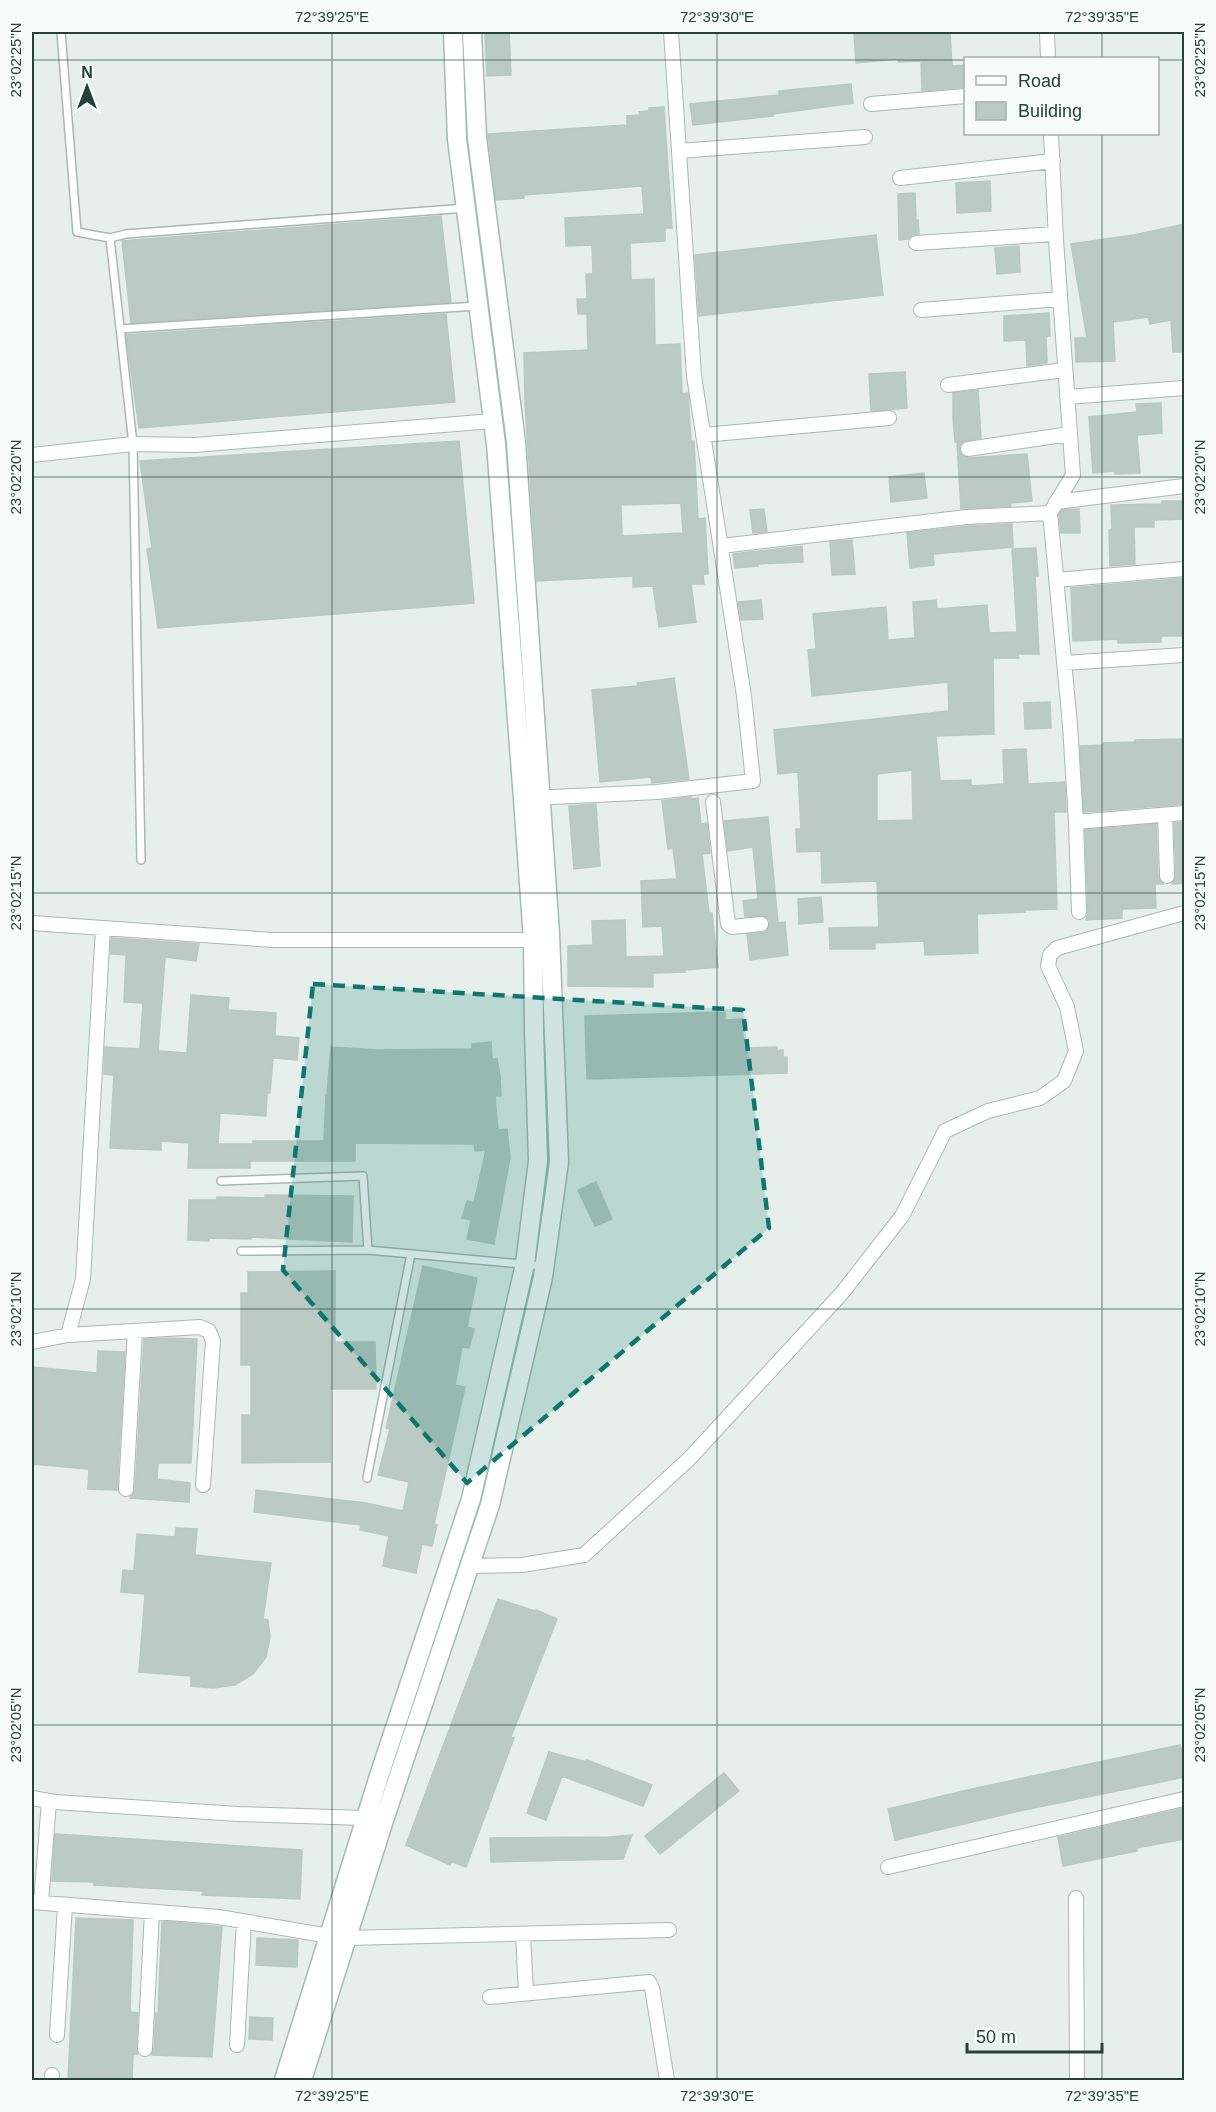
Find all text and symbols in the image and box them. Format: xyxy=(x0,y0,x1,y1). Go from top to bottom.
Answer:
text: 72°39'25"E xyxy=(295,8,369,25)
text: 72°39'30"E xyxy=(680,8,754,25)
text: 72°39'35"E xyxy=(1065,8,1139,25)
text: 23°02'25"N xyxy=(7,22,24,98)
text: 23°02'25"N xyxy=(1191,22,1208,98)
north arrow xyxy=(57,57,117,117)
legend xyxy=(964,57,1159,135)
text: N xyxy=(81,64,93,81)
text: Road xyxy=(1018,71,1061,91)
text: Building xyxy=(1018,101,1082,121)
text: 23°02'20"N xyxy=(7,439,24,515)
text: 23°02'20"N xyxy=(1191,439,1208,515)
text: 23°02'15"N xyxy=(7,855,24,931)
text: 23°02'15"N xyxy=(1191,855,1208,931)
text: 23°02'10"N xyxy=(7,1271,24,1347)
text: 23°02'10"N xyxy=(1191,1271,1208,1347)
text: 23°02'05"N xyxy=(7,1687,24,1763)
text: 23°02'05"N xyxy=(1191,1687,1208,1763)
scale bar xyxy=(967,2016,1102,2054)
text: 50 m xyxy=(976,2027,1016,2047)
text: 72°39'25"E xyxy=(295,2087,369,2104)
text: 72°39'30"E xyxy=(680,2087,754,2104)
text: 72°39'35"E xyxy=(1065,2087,1139,2104)

